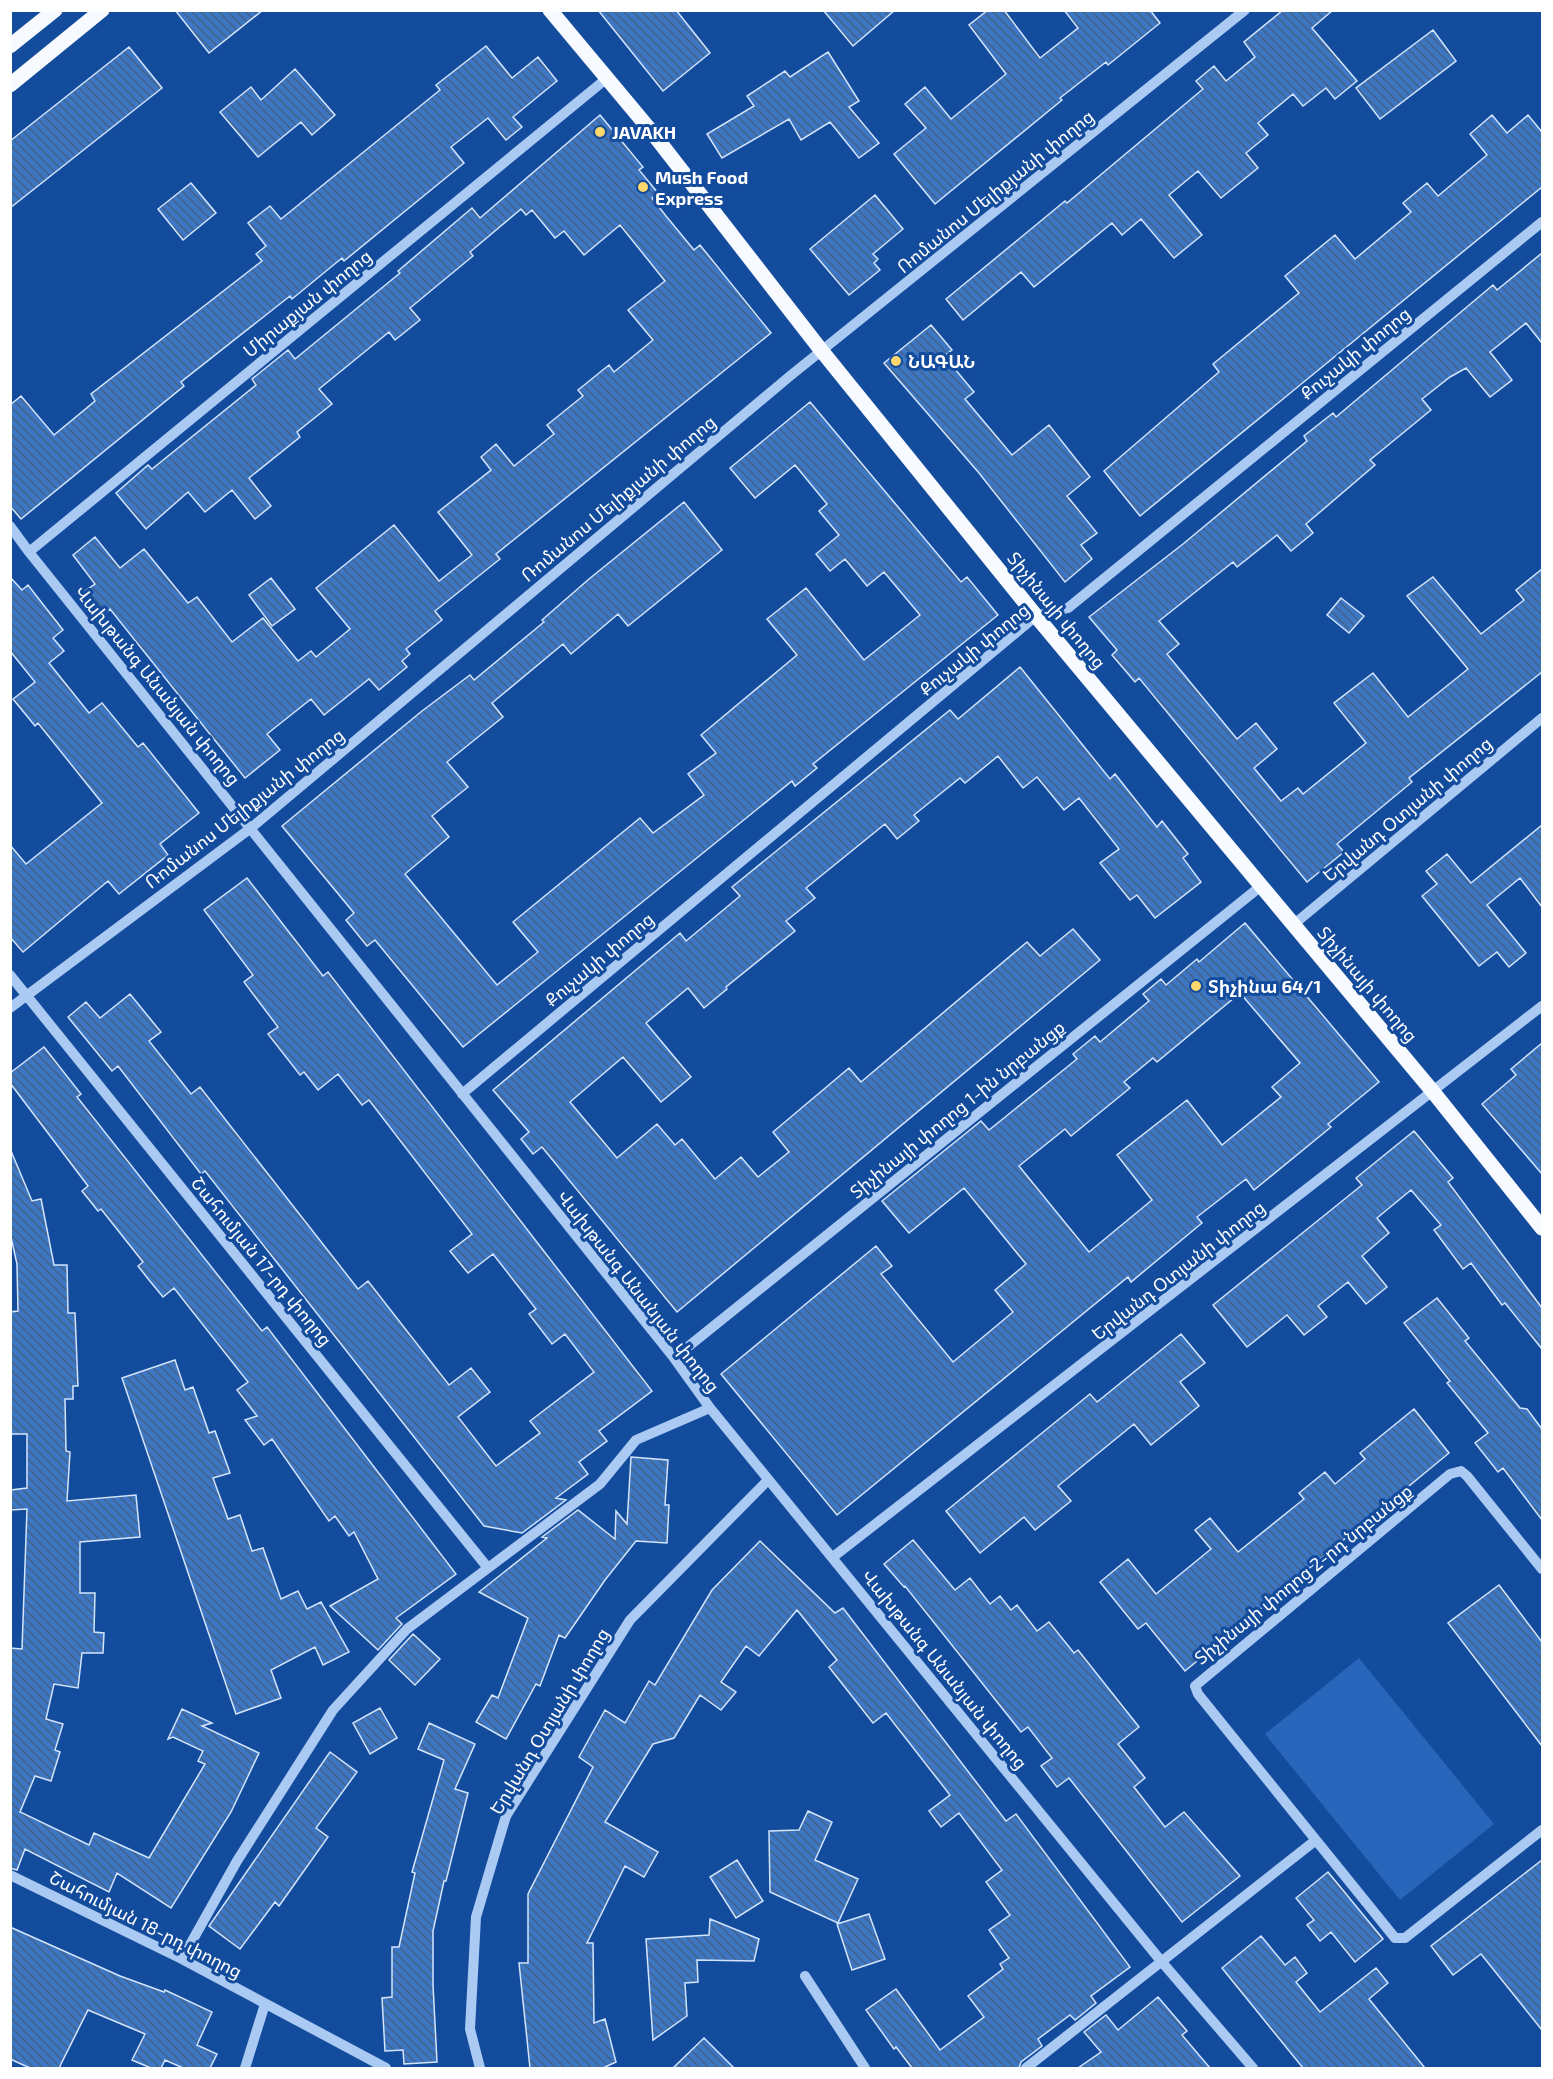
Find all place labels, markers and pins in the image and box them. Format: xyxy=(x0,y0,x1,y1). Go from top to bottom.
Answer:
place label: JAVAKH xyxy=(612,121,676,143)
marker: JAVAKH xyxy=(593,125,607,139)
place label: Mush Food Express xyxy=(655,166,748,209)
marker: Mush Food Express xyxy=(636,180,650,194)
place label: ՆԱԳԱՆ xyxy=(908,350,975,372)
marker: ՆԱԳԱՆ xyxy=(889,354,903,368)
place label: Տիչինա 64/1 xyxy=(1208,975,1321,997)
marker: Տիչինա 64/1 xyxy=(1189,979,1203,993)

